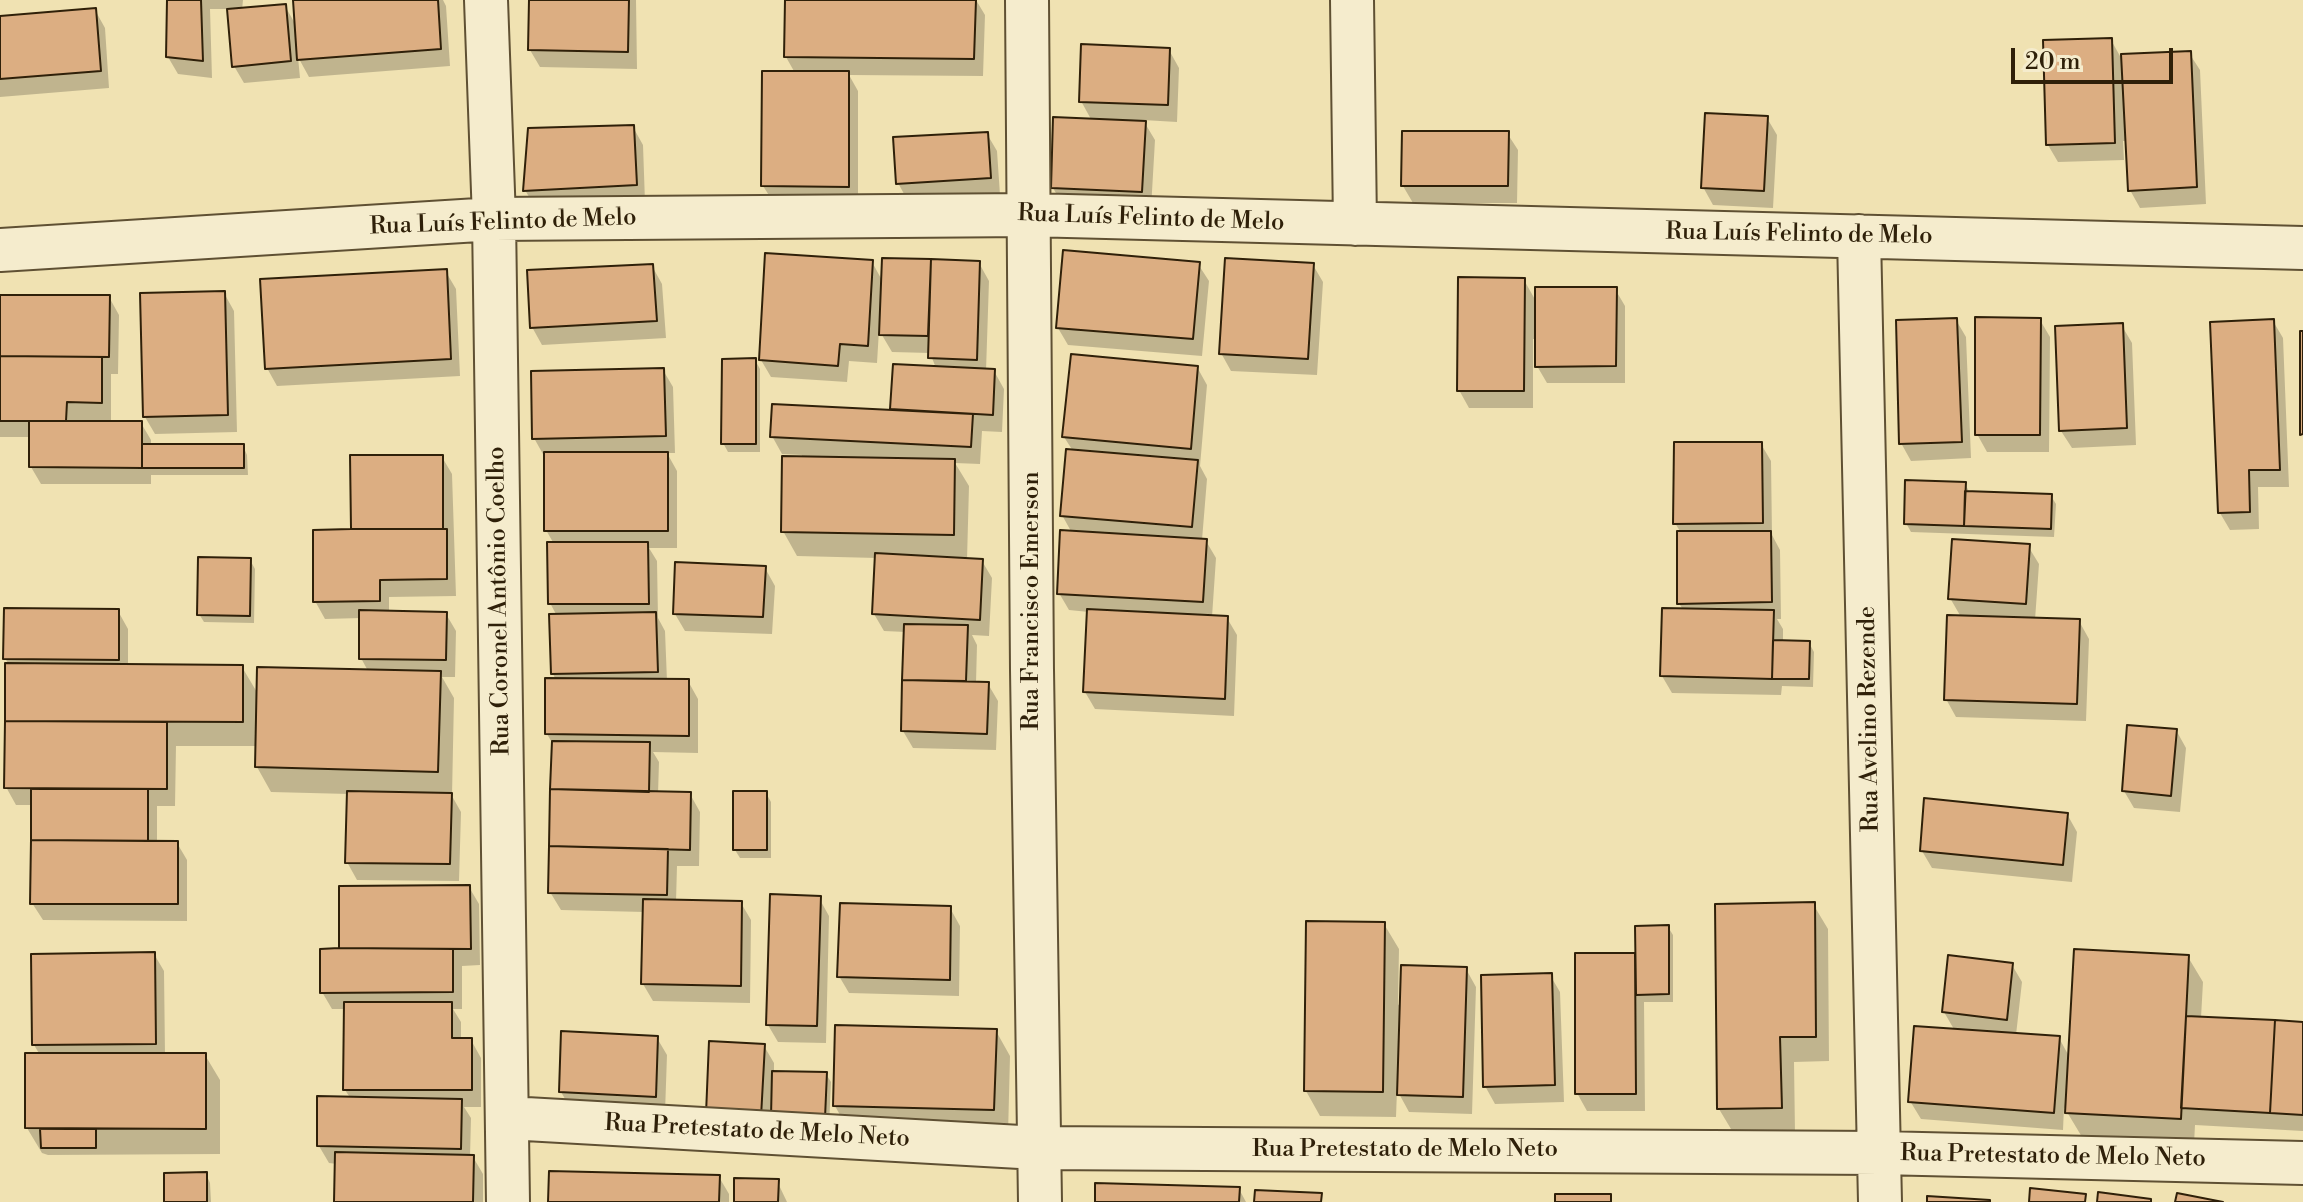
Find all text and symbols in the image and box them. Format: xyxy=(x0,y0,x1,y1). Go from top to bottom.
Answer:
scale bar xyxy=(2015,32,2177,82)
text: 20 m xyxy=(2025,47,2081,77)
street label: Rua Luís Felinto de Melo xyxy=(1017,200,1285,238)
street label: Rua Luís Felinto de Melo xyxy=(369,204,637,242)
street label: Rua Luís Felinto de Melo xyxy=(1665,218,1933,252)
street label: Rua Coronel Antônio Coelho xyxy=(483,446,517,756)
street label: Rua Francisco Emerson xyxy=(1018,471,1046,731)
street label: Rua Avelino Rezende xyxy=(1854,606,1886,832)
street label: Rua Pretestato de Melo Neto xyxy=(604,1110,910,1154)
street label: Rua Pretestato de Melo Neto xyxy=(1252,1136,1558,1164)
street label: Rua Pretestato de Melo Neto xyxy=(1900,1140,2206,1174)

